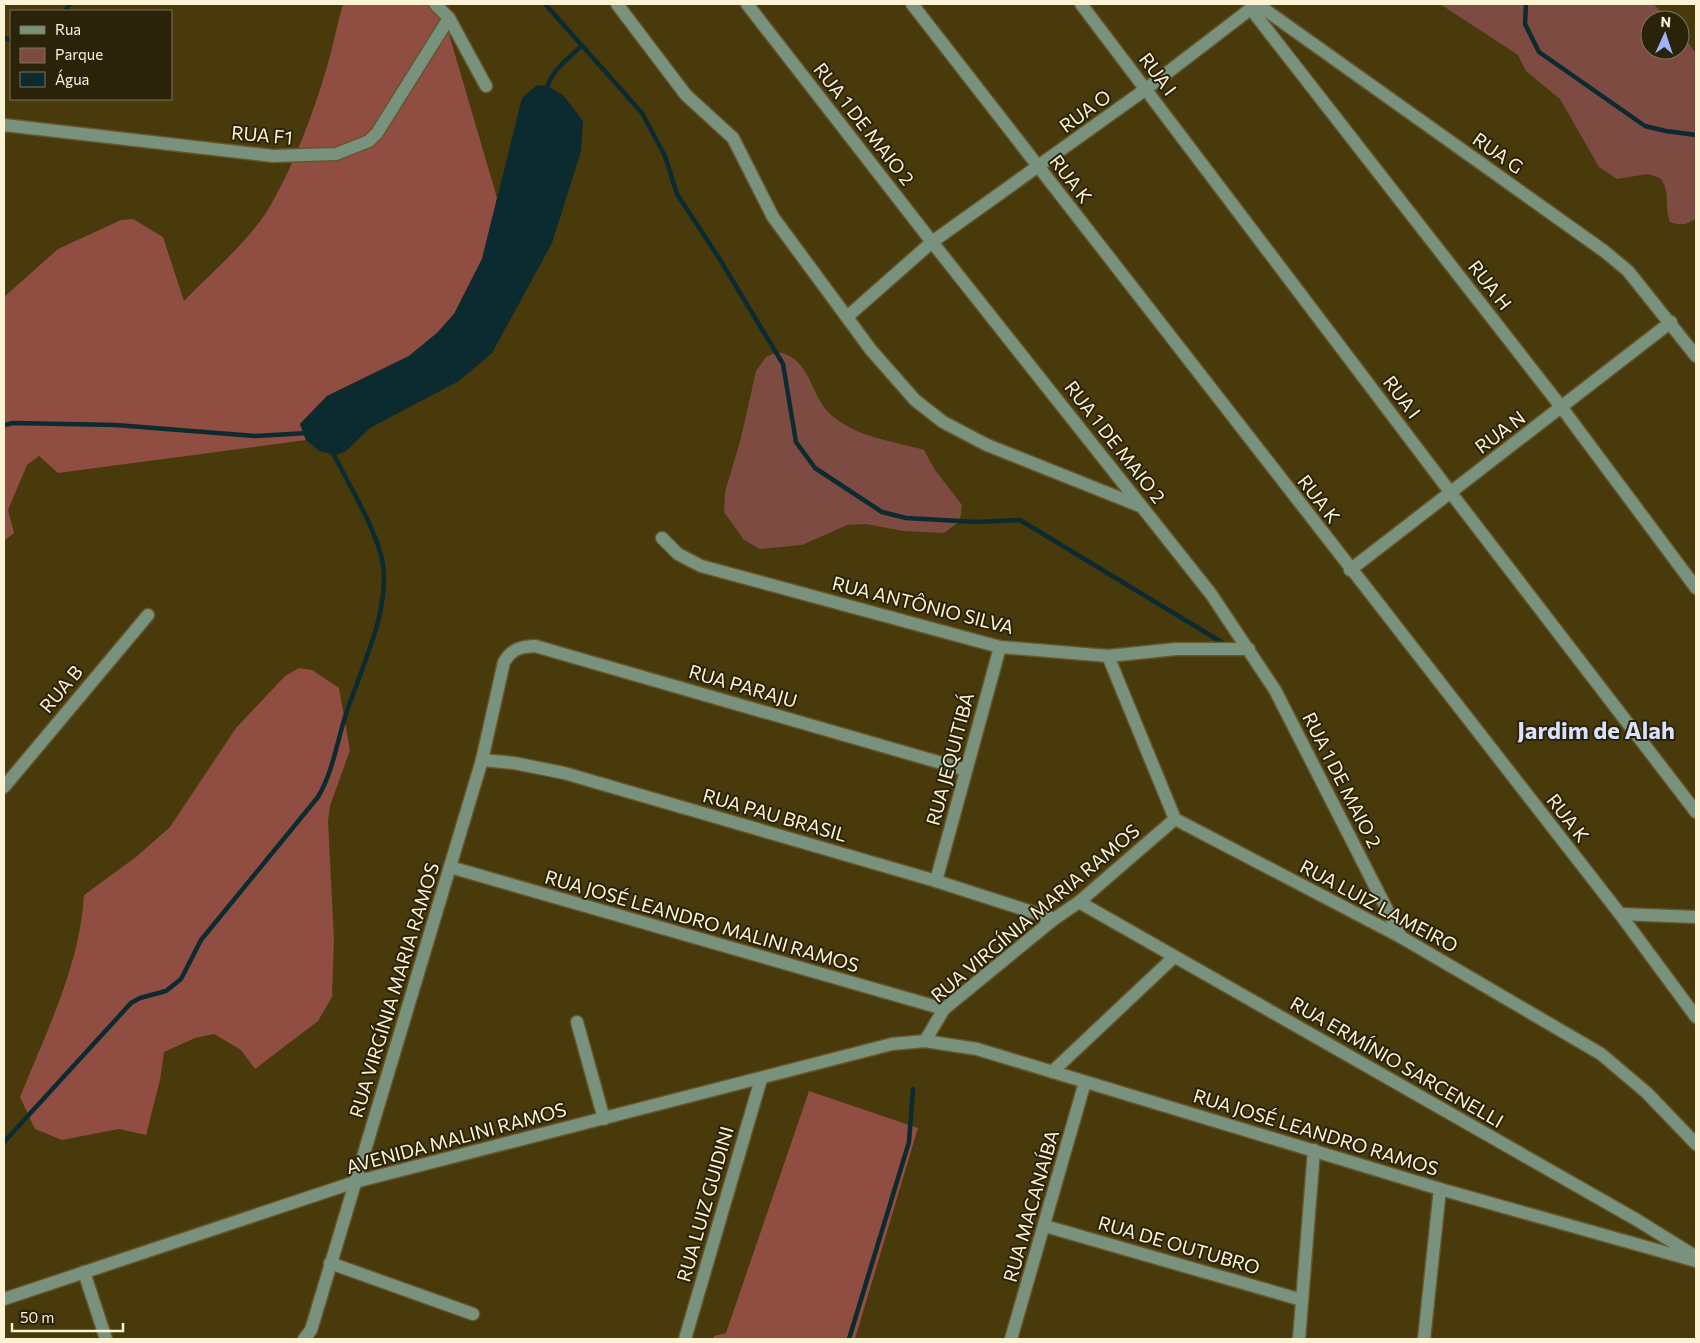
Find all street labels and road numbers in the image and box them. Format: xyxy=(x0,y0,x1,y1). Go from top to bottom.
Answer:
street label: RUA I xyxy=(1135,48,1182,100)
street label: RUA 1 DE MAIO 2 xyxy=(809,58,919,190)
street label: RUA O xyxy=(1055,84,1115,137)
street label: RUA F1 xyxy=(230,120,294,149)
street label: RUA G xyxy=(1469,127,1528,178)
street label: RUA K xyxy=(1045,150,1098,208)
street label: RUA H xyxy=(1464,255,1517,314)
street label: RUA I xyxy=(1379,371,1426,423)
street label: RUA 1 DE MAIO 2 xyxy=(1060,376,1170,508)
street label: RUA N xyxy=(1470,405,1529,458)
street label: RUA K xyxy=(1293,470,1346,528)
street label: RUA ANTÔNIO SILVA xyxy=(830,570,1017,638)
street label: RUA PARAJU xyxy=(686,659,800,712)
street label: RUA B xyxy=(34,660,87,717)
street label: RUA JEQUITIBÁ xyxy=(921,690,978,828)
street label: RUA 1 DE MAIO 2 xyxy=(1298,708,1387,852)
street label: RUA PAU BRASIL xyxy=(700,783,850,846)
street label: RUA K xyxy=(1542,789,1595,847)
street label: RUA VIRGÍNIA MARIA RAMOS xyxy=(926,819,1144,1007)
street label: RUA LUIZ LAMEIRO xyxy=(1296,854,1462,957)
street label: RUA VIRGÍNIA MARIA RAMOS xyxy=(344,860,443,1120)
street label: RUA JOSÉ LEANDRO MALINI RAMOS xyxy=(542,865,862,976)
street label: RUA ERMÍNIO SARCENELLI xyxy=(1287,991,1508,1132)
street label: RUA JOSÉ LEANDRO RAMOS xyxy=(1191,1083,1441,1180)
street label: AVENIDA MALINI RAMOS xyxy=(343,1097,568,1178)
street label: RUA LUIZ GUIDINI xyxy=(671,1123,738,1284)
street label: RUA MACANAÍBA xyxy=(998,1127,1063,1285)
street label: RUA DE OUTUBRO xyxy=(1096,1210,1263,1279)

